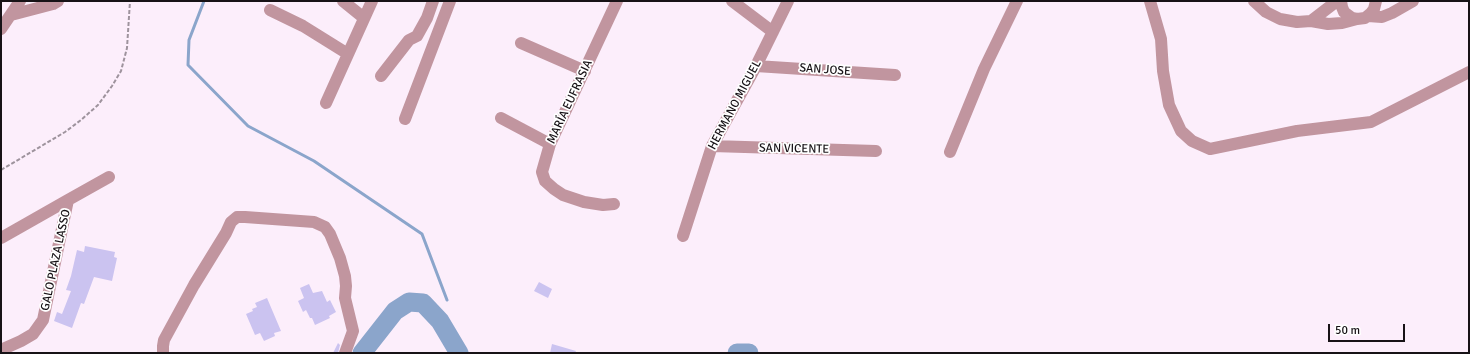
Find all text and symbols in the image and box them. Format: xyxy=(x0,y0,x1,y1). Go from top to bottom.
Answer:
street label: MARÍA EUFRASIA xyxy=(544,58,596,146)
street label: HERMANO MIGUEL xyxy=(705,58,765,152)
street label: SAN JOSE xyxy=(799,61,851,79)
street label: SAN VICENTE xyxy=(759,141,829,157)
street label: GALO PLAZA LASSO xyxy=(38,208,74,312)
scale bar xyxy=(1330,316,1407,342)
text: 50 m xyxy=(1335,323,1360,338)

